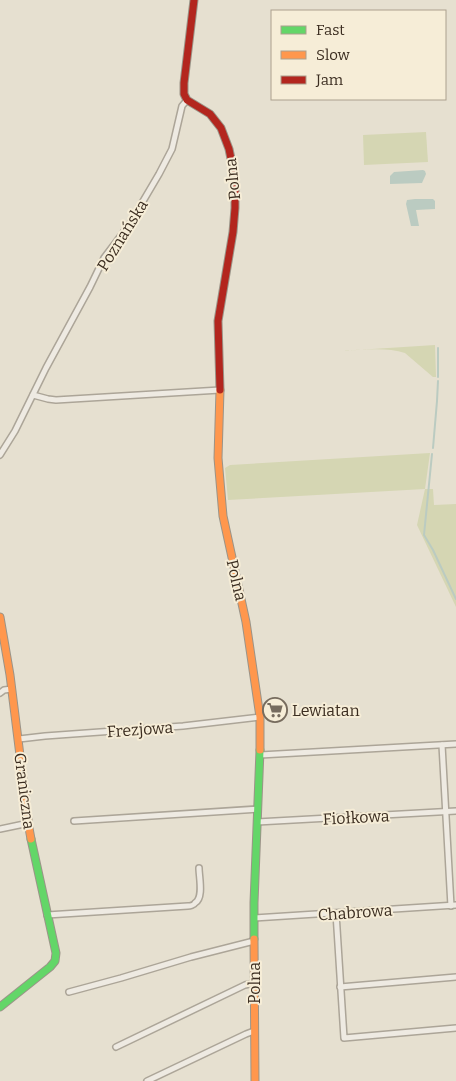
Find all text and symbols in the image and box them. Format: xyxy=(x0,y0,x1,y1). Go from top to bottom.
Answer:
legend xyxy=(271,10,446,100)
text: Fast xyxy=(316,21,345,39)
text: Slow xyxy=(316,46,351,64)
text: Jam xyxy=(315,71,344,89)
street label: Polna xyxy=(221,157,244,201)
street label: Poznańska xyxy=(93,196,152,274)
street label: Polna xyxy=(223,558,251,603)
supermarket icon: Lewiatan xyxy=(262,697,288,723)
place label: Lewiatan xyxy=(292,701,360,720)
street label: Frezjowa xyxy=(106,718,174,741)
street label: Graniczna xyxy=(10,752,39,831)
street label: Fiołkowa xyxy=(322,806,390,829)
street label: Chabrowa xyxy=(317,900,393,925)
street label: Polna xyxy=(245,962,264,1004)

